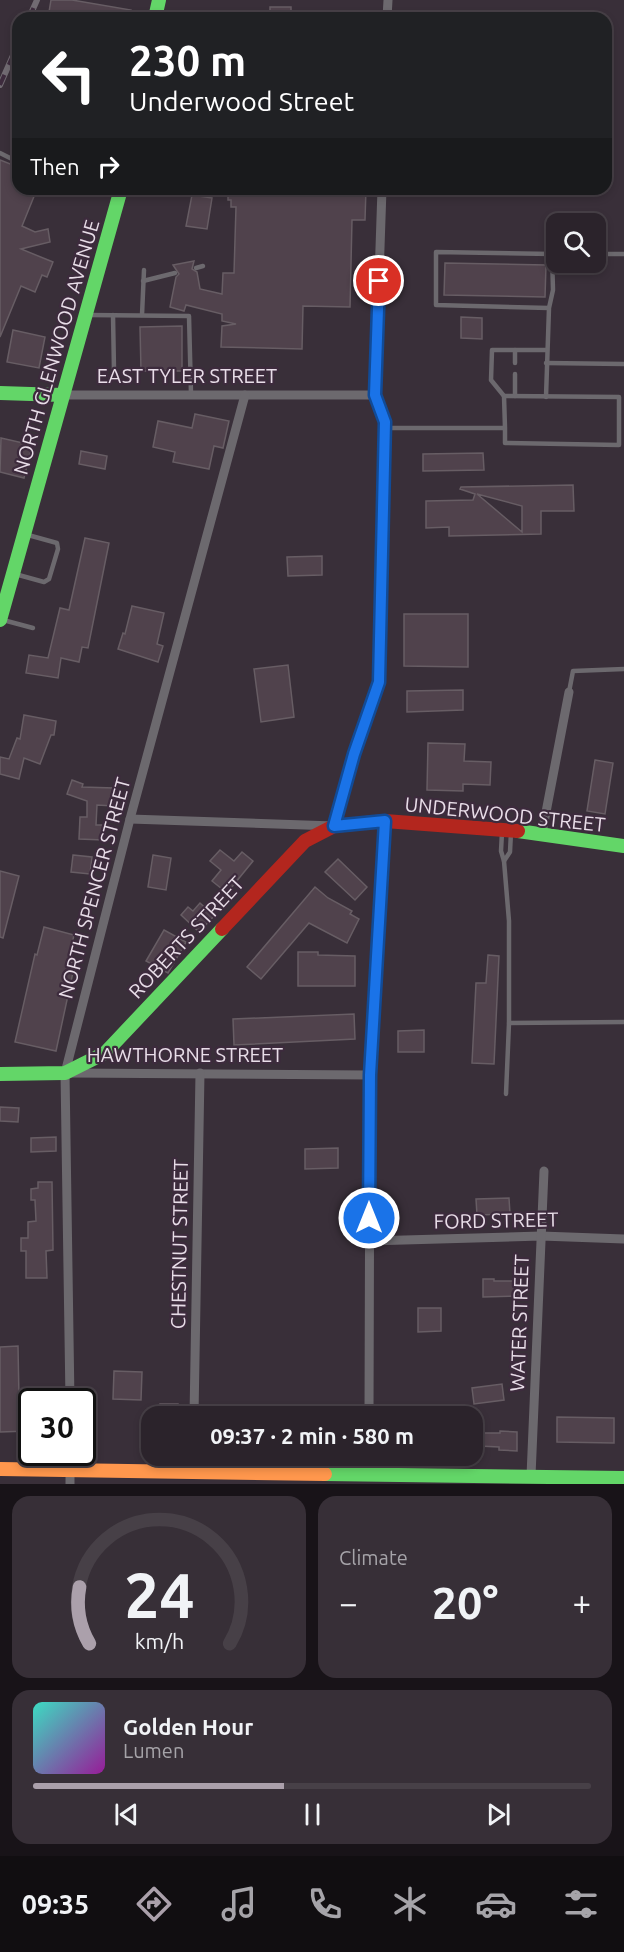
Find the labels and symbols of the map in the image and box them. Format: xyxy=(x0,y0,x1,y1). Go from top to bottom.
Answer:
street label: NORTH GLENWOOD AVENUE xyxy=(9,217,103,477)
pin xyxy=(353,255,404,306)
street label: EAST TYLER STREET xyxy=(97,364,277,387)
street label: NORTH SPENCER STREET xyxy=(53,775,135,1001)
street label: UNDERWOOD STREET xyxy=(404,792,606,836)
street label: ROBERTS STREET xyxy=(124,871,248,1003)
street label: HAWTHORNE STREET xyxy=(87,1043,283,1066)
street label: CHESTNUT STREET xyxy=(166,1159,192,1329)
position arrow xyxy=(337,1186,401,1250)
street label: FORD STREET xyxy=(433,1207,559,1233)
street label: WATER STREET xyxy=(505,1254,533,1392)
speed limit sign: 30 xyxy=(18,1388,96,1466)

